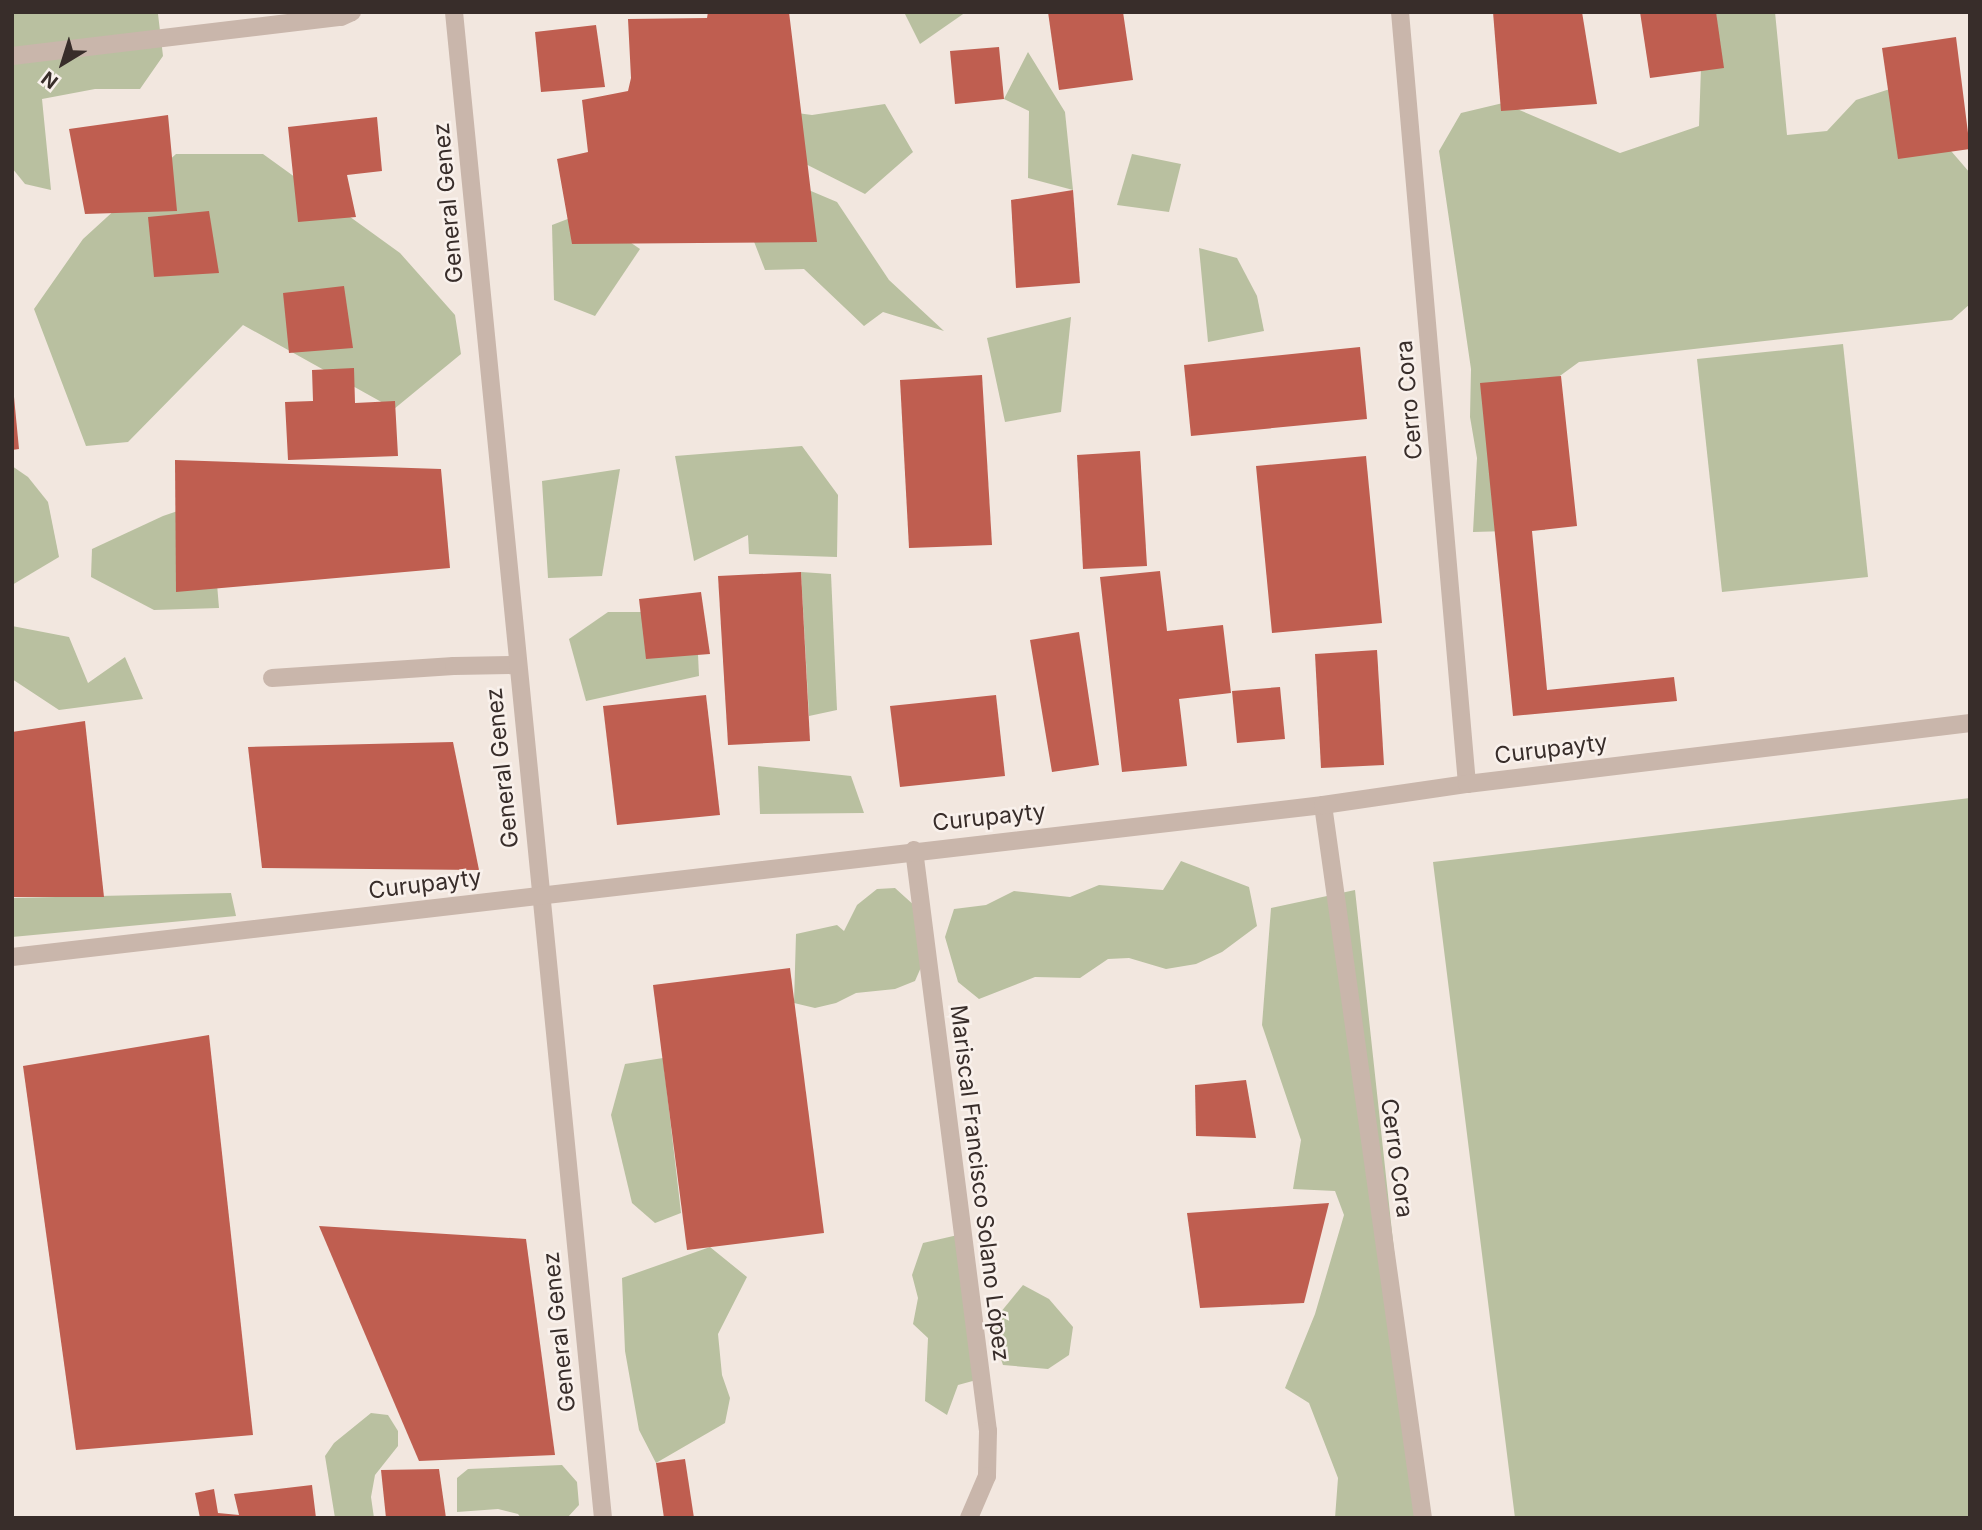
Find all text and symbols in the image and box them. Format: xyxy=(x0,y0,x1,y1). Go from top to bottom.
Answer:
north arrow xyxy=(28,28,98,98)
text: N xyxy=(37,66,63,93)
street label: General Genez xyxy=(427,122,469,284)
street label: Cerro Cora xyxy=(1390,339,1428,461)
street label: General Genez xyxy=(480,686,524,850)
street label: Curupayty xyxy=(1493,728,1609,770)
street label: Curupayty xyxy=(931,797,1047,837)
street label: Curupayty xyxy=(367,863,483,905)
street label: Mariscal Francisco Solano López xyxy=(944,1003,1016,1363)
street label: Cerro Cora xyxy=(1375,1097,1419,1219)
street label: General Genez xyxy=(537,1250,581,1414)

